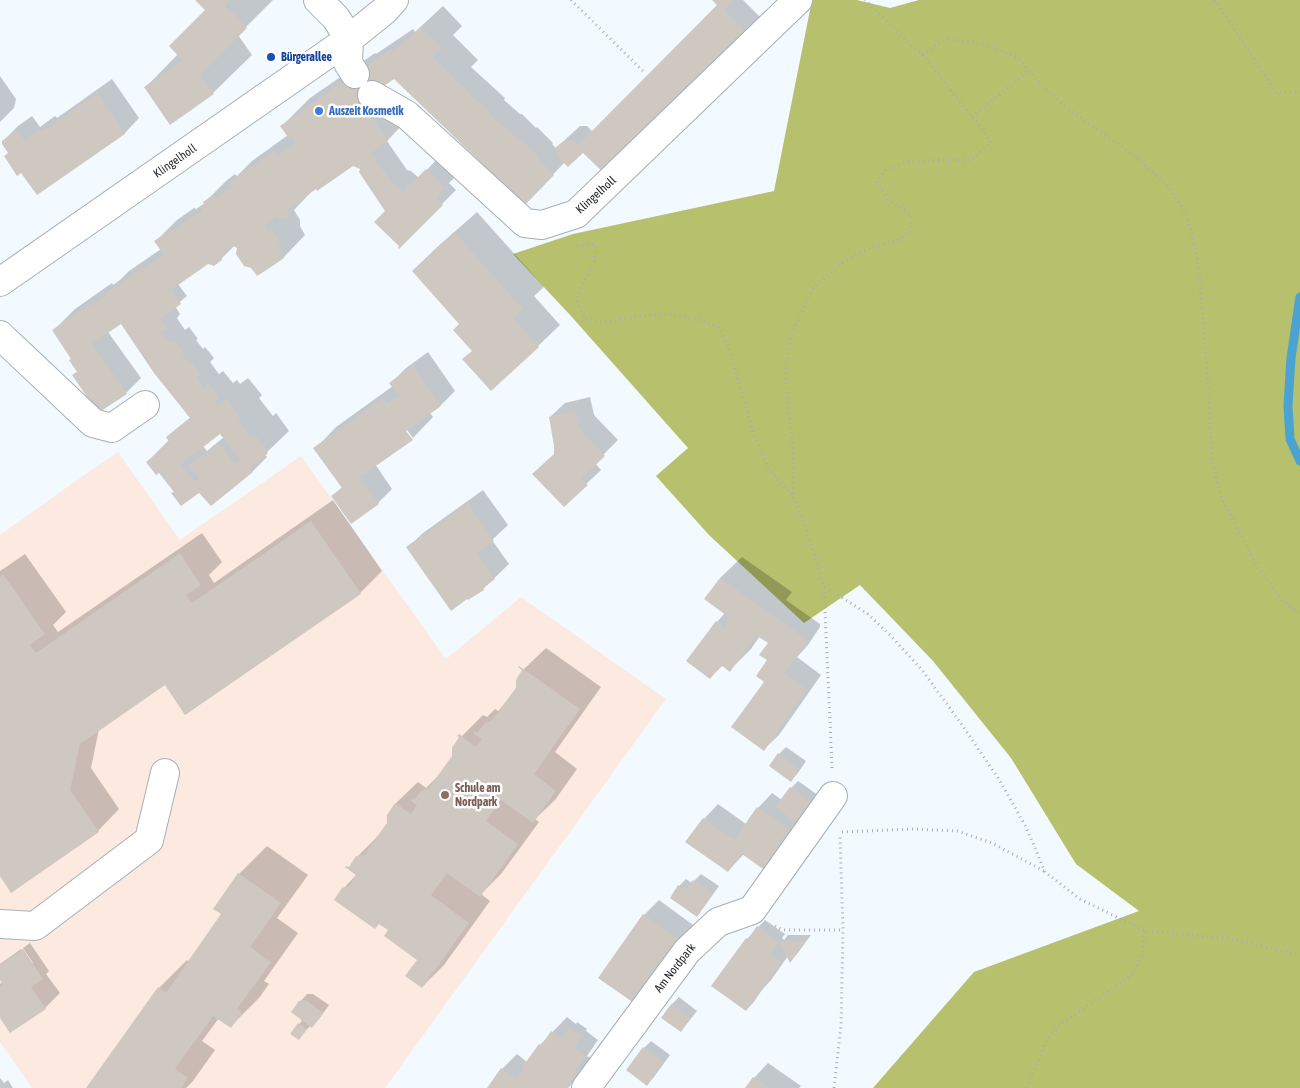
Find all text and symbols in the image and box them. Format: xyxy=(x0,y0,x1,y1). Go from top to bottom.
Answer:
place label: Bürgerallee xyxy=(281,50,332,64)
marker: Bürgerallee xyxy=(265,51,277,63)
place label: Auszeit Kosmetik xyxy=(329,104,404,118)
marker: Auszeit Kosmetik xyxy=(313,105,325,117)
street label: Klingelholl xyxy=(151,141,199,181)
street label: Klingelholl xyxy=(573,173,619,217)
place label: Schule am Nordpark xyxy=(455,781,500,809)
marker: Schule am Nordpark xyxy=(439,789,451,801)
street label: Am Nordpark xyxy=(651,941,699,995)

